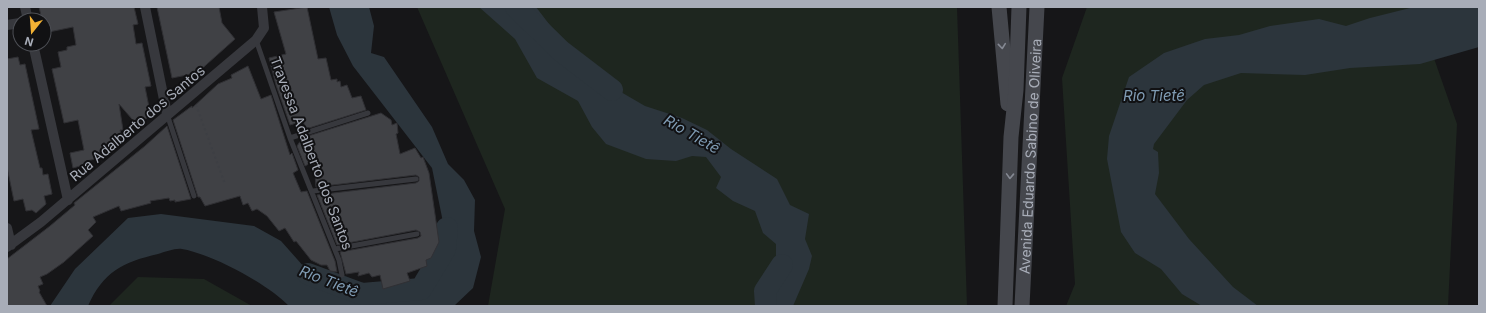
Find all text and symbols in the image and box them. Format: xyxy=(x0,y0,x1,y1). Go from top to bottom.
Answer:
north arrow xyxy=(12,12,52,52)
text: N xyxy=(23,34,35,49)
street label: Avenida Eduardo Sabino de Oliveira xyxy=(1015,38,1044,274)
one-way arrow xyxy=(998,43,1007,49)
street label: Travessa Adalberto dos Santos xyxy=(267,54,357,252)
street label: Rua Adalberto dos Santos xyxy=(66,61,208,185)
water label: Rio Tietê xyxy=(1123,86,1185,105)
water label: Rio Tietê xyxy=(660,110,724,158)
one-way arrow xyxy=(1005,173,1014,179)
water label: Rio Tietê xyxy=(297,261,361,301)

